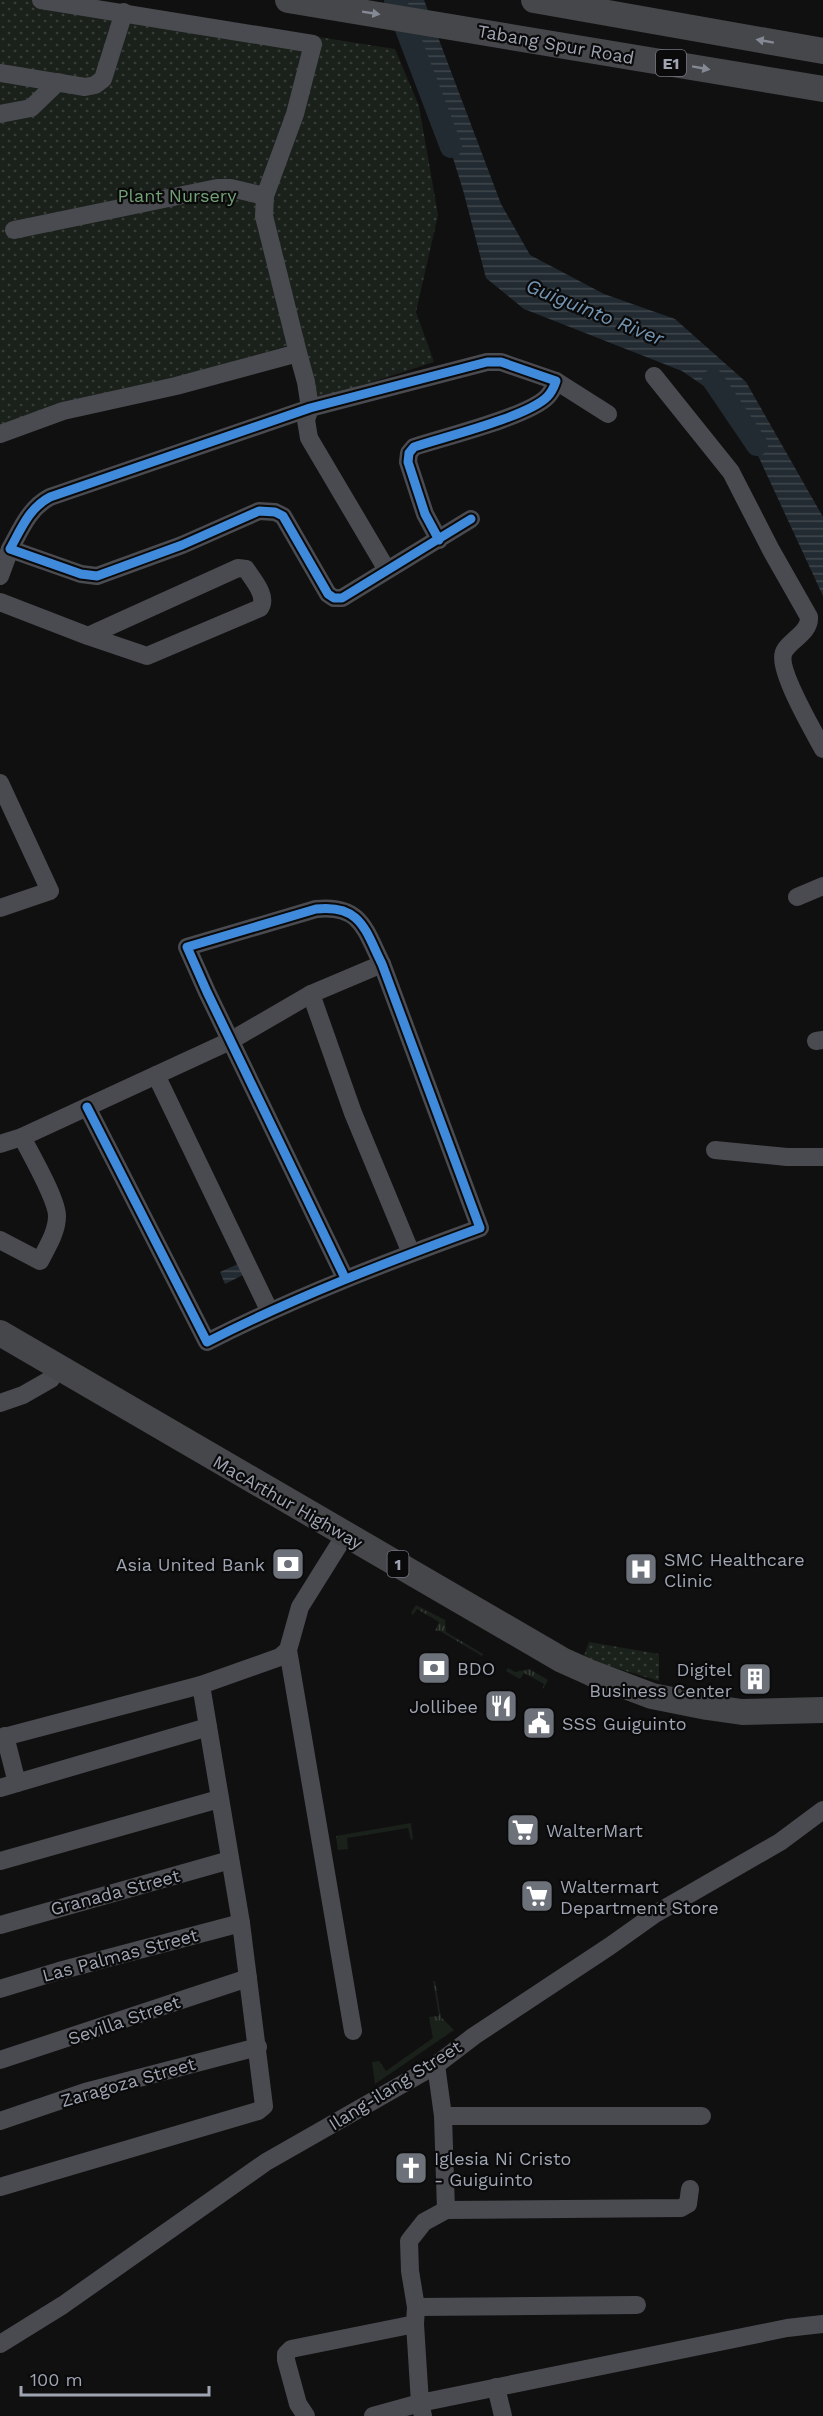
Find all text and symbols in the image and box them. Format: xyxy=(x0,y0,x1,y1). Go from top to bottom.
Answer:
one-way arrow xyxy=(362,9,381,18)
street label: Tabang Spur Road xyxy=(476,20,636,68)
one-way arrow xyxy=(756,36,775,45)
road number: E1 xyxy=(656,50,686,76)
one-way arrow xyxy=(692,64,711,73)
park label: Plant Nursery xyxy=(117,185,237,206)
water label: Guiguinto River xyxy=(523,273,669,351)
street label: MacArthur Highway xyxy=(209,1451,367,1554)
bank icon: Asia United Bank xyxy=(270,1546,306,1582)
place label: SMC Healthcare Clinic xyxy=(664,1549,805,1591)
road number: 1 xyxy=(388,1551,408,1577)
hospital icon: SMC Healthcare Clinic xyxy=(623,1551,659,1587)
place label: Asia United Bank xyxy=(116,1554,265,1575)
bank icon: BDO xyxy=(416,1650,452,1686)
place label: BDO xyxy=(457,1658,495,1679)
place label: Digitel Business Center xyxy=(589,1659,732,1701)
building icon: Digitel Business Center xyxy=(737,1661,773,1697)
restaurant icon: Jollibee xyxy=(483,1688,519,1724)
place label: Jollibee xyxy=(409,1696,478,1717)
public building icon: SSS Guiguinto xyxy=(521,1705,557,1741)
place label: SSS Guiguinto xyxy=(562,1713,687,1734)
supermarket icon: WalterMart xyxy=(505,1812,541,1848)
place label: WalterMart xyxy=(546,1820,643,1841)
street label: Granada Street xyxy=(48,1865,182,1919)
place label: Waltermart Department Store xyxy=(560,1876,719,1918)
supermarket icon: Waltermart Department Store xyxy=(519,1878,555,1914)
street label: Las Palmas Street xyxy=(40,1924,201,1986)
street label: Sevilla Street xyxy=(65,1991,183,2049)
street label: Ilang-ilang Street xyxy=(325,2035,466,2134)
street label: Zaragoza Street xyxy=(58,2053,198,2111)
place label: Iglesia Ni Cristo - Guiguinto xyxy=(434,2148,571,2190)
church icon: Iglesia Ni Cristo - Guiguinto xyxy=(393,2150,429,2186)
scale bar xyxy=(21,2359,208,2397)
text: 100 m xyxy=(30,2369,83,2390)

